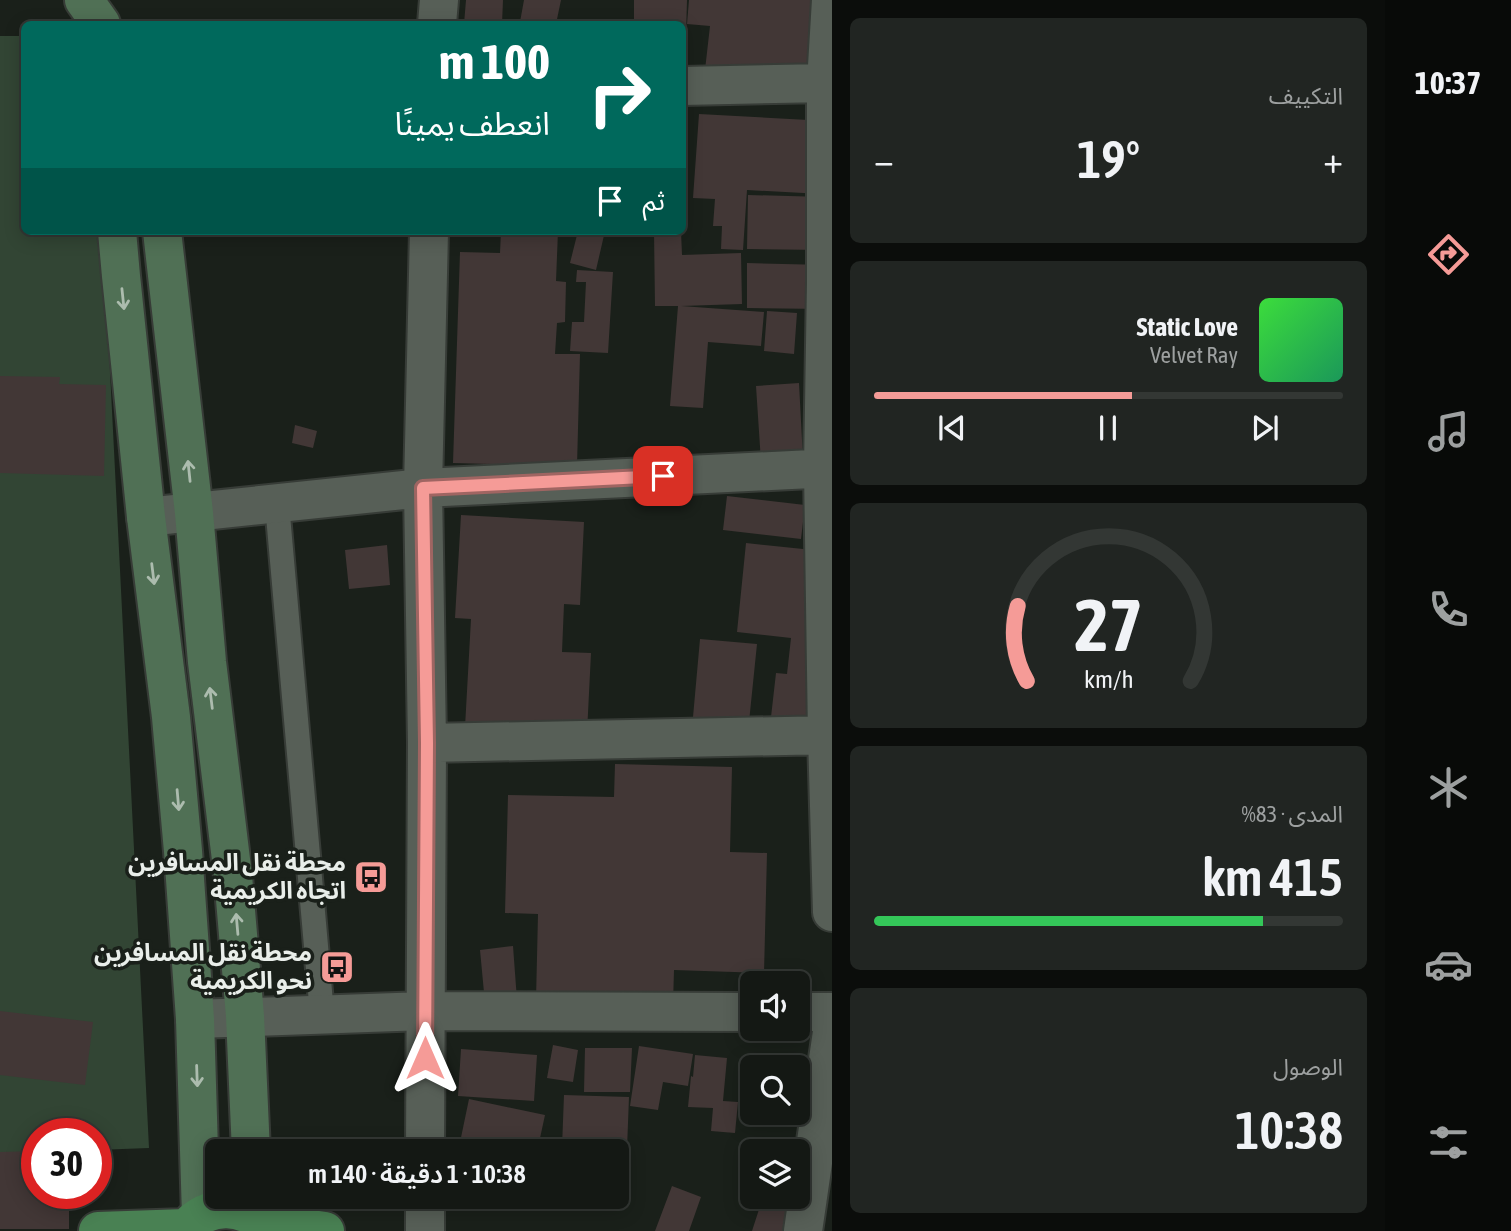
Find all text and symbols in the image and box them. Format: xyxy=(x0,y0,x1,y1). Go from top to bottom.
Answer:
text: 100 m xyxy=(439,33,550,89)
icon: right xyxy=(574,49,665,140)
text: 10:37 xyxy=(1415,64,1481,101)
text: التكييف xyxy=(1269,83,1343,109)
text: انعطف يمينًا xyxy=(395,105,550,142)
text: 19° xyxy=(1077,129,1140,189)
text: − xyxy=(874,138,894,181)
text: + xyxy=(1323,138,1343,181)
icon: arrive xyxy=(591,182,629,220)
text: ثم xyxy=(643,186,665,216)
icon: directions xyxy=(1424,230,1473,279)
one-way arrow xyxy=(117,287,130,310)
text: Static Love xyxy=(1137,312,1238,342)
text: Velvet Ray xyxy=(1150,342,1238,368)
icon: music xyxy=(1424,407,1473,456)
icon: previous xyxy=(933,409,971,447)
icon: pause xyxy=(1089,409,1127,447)
icon: next xyxy=(1246,409,1284,447)
pin xyxy=(633,446,693,506)
icon: arrive xyxy=(644,457,682,495)
one-way arrow xyxy=(183,461,196,483)
one-way arrow xyxy=(146,562,159,585)
text: 27 xyxy=(1074,584,1143,667)
icon: phone xyxy=(1424,585,1473,634)
text: km/h xyxy=(1084,665,1133,693)
one-way arrow xyxy=(205,687,218,710)
icon: climate xyxy=(1424,763,1473,812)
one-way arrow xyxy=(172,788,185,811)
text: المدى · 83% xyxy=(1241,801,1343,827)
text: 415 km xyxy=(1202,847,1343,907)
place label: محطة نقل المسافرين اتجاه الكريمية xyxy=(128,849,346,905)
bus stop icon: محطة نقل المسافرين اتجاه الكريمية xyxy=(352,858,390,896)
one-way arrow xyxy=(230,913,243,936)
place label: محطة نقل المسافرين نحو الكريمية xyxy=(94,939,312,995)
icon: car xyxy=(1424,940,1473,989)
bus stop icon: محطة نقل المسافرين نحو الكريمية xyxy=(318,948,356,986)
map controls xyxy=(740,971,810,1209)
button: sound xyxy=(740,971,810,1041)
position arrow xyxy=(388,1021,462,1095)
text: الوصول xyxy=(1273,1054,1343,1080)
button: search xyxy=(740,1055,810,1125)
one-way arrow xyxy=(190,1064,203,1087)
text: 10:38 xyxy=(1235,1100,1343,1160)
speed limit sign: 30 xyxy=(21,1118,112,1209)
icon: filters xyxy=(1424,1118,1473,1167)
button: layers xyxy=(740,1139,810,1209)
text: 10:38 · 1 دقيقة · 140 m xyxy=(308,1159,526,1189)

